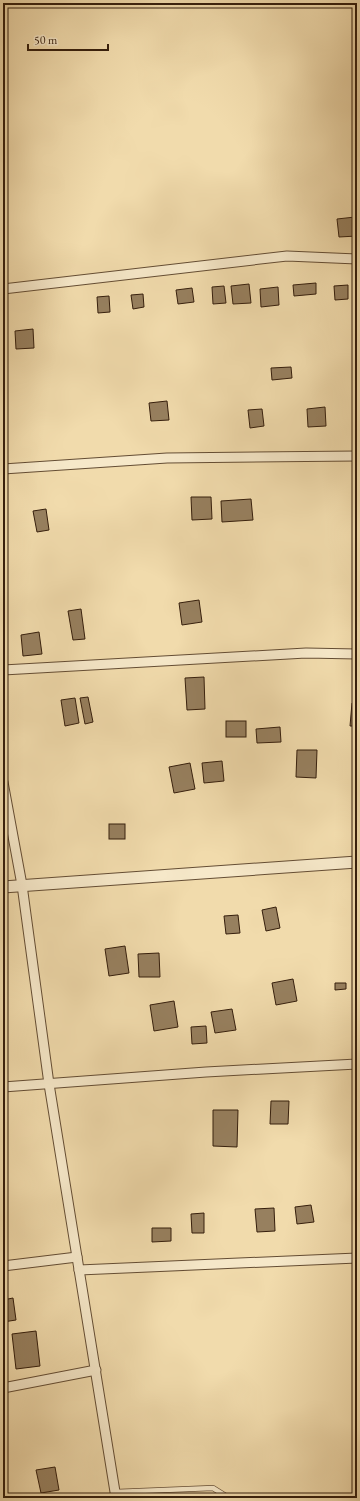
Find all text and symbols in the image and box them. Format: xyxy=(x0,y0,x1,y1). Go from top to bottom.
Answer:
scale bar xyxy=(28,26,108,52)
text: 50 m xyxy=(34,32,58,48)

